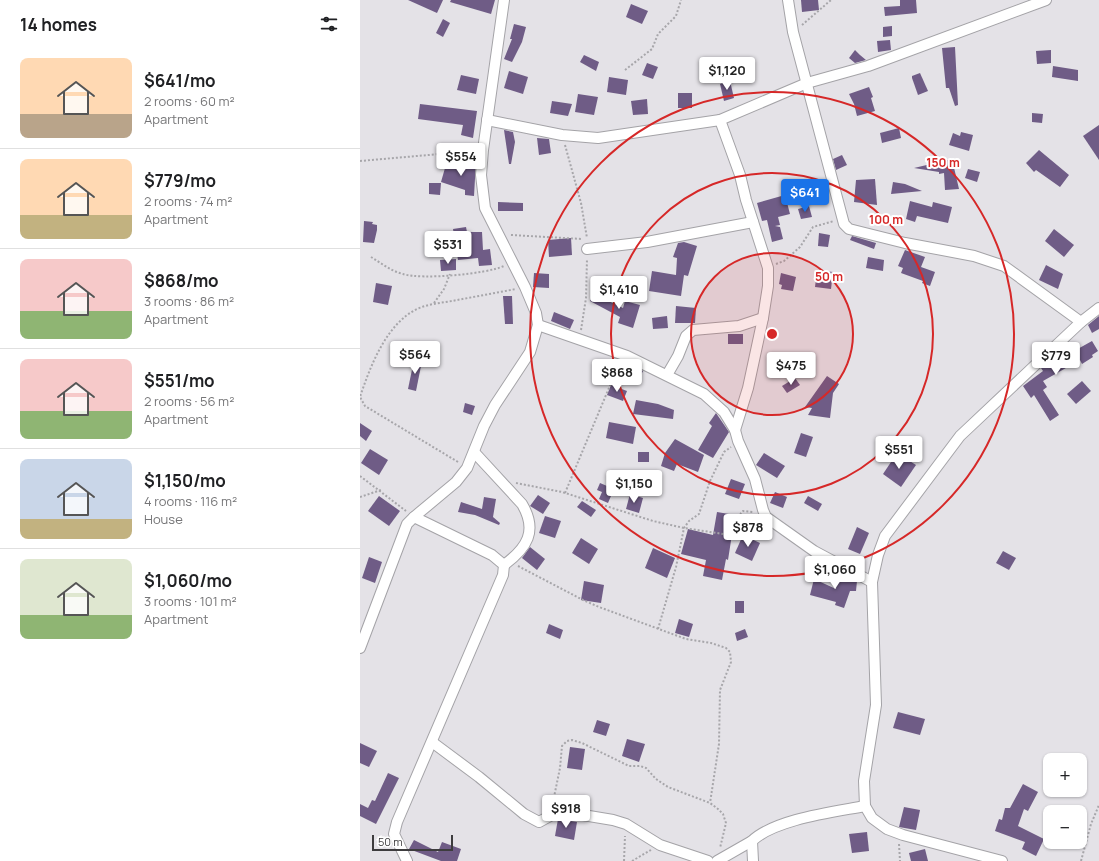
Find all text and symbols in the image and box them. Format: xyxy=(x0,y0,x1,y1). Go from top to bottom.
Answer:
text: 14 homes xyxy=(20,13,97,36)
icon: filters xyxy=(318,13,340,35)
pin: $1,120 xyxy=(694,57,760,91)
text: $1,120 xyxy=(708,61,746,79)
text: $641/mo xyxy=(144,69,216,92)
icon: home xyxy=(52,74,100,122)
text: 2 rooms · 60 m² xyxy=(144,92,235,110)
text: Apartment xyxy=(144,110,208,128)
pin: $554 xyxy=(437,143,485,177)
text: $554 xyxy=(445,147,477,165)
text: 150 m xyxy=(926,154,960,171)
text: $779/mo xyxy=(144,169,216,192)
icon: home xyxy=(52,175,100,223)
pin: $641 xyxy=(781,179,829,213)
text: $641 xyxy=(790,183,820,201)
text: 2 rooms · 74 m² xyxy=(144,192,232,210)
text: Apartment xyxy=(144,210,208,228)
text: 100 m xyxy=(869,211,903,228)
pin: $531 xyxy=(424,231,472,265)
text: $531 xyxy=(433,235,463,253)
text: 50 m xyxy=(815,268,843,285)
text: $868/mo xyxy=(144,269,219,292)
icon: home xyxy=(52,275,100,323)
pin: $1,410 xyxy=(586,276,652,310)
text: $1,410 xyxy=(599,280,639,298)
text: 3 rooms · 86 m² xyxy=(144,292,234,310)
text: Apartment xyxy=(144,310,208,328)
centre of rings xyxy=(765,327,779,341)
pin: $564 xyxy=(391,341,439,375)
pin: $779 xyxy=(1032,342,1080,376)
text: $564 xyxy=(399,345,431,363)
text: $779 xyxy=(1041,346,1071,364)
pin: $475 xyxy=(767,352,815,386)
text: $475 xyxy=(776,356,806,374)
pin: $868 xyxy=(593,359,641,393)
text: $868 xyxy=(601,363,633,381)
text: $551/mo xyxy=(144,369,215,392)
icon: home xyxy=(52,375,100,423)
text: 2 rooms · 56 m² xyxy=(144,392,234,410)
text: Apartment xyxy=(144,410,208,428)
pin: $551 xyxy=(875,436,923,470)
text: $551 xyxy=(884,440,914,458)
text: $1,150/mo xyxy=(144,469,226,492)
pin: $1,150 xyxy=(601,470,667,504)
text: $1,150 xyxy=(615,474,653,492)
icon: home xyxy=(52,475,100,523)
text: 4 rooms · 116 m² xyxy=(144,492,237,510)
text: House xyxy=(144,510,183,528)
pin: $878 xyxy=(724,514,772,548)
text: $878 xyxy=(732,518,764,536)
pin: $1,060 xyxy=(802,556,868,590)
text: $1,060 xyxy=(814,560,856,578)
text: $1,060/mo xyxy=(144,569,232,592)
icon: home xyxy=(52,575,100,623)
text: 3 rooms · 101 m² xyxy=(144,592,237,610)
text: Apartment xyxy=(144,610,208,628)
map controls xyxy=(1043,753,1087,849)
button: + xyxy=(1043,753,1087,797)
pin: $918 xyxy=(542,795,590,829)
text: $918 xyxy=(551,799,581,817)
button: − xyxy=(1043,805,1087,849)
scale bar xyxy=(372,833,453,852)
text: 50 m xyxy=(378,834,403,849)

